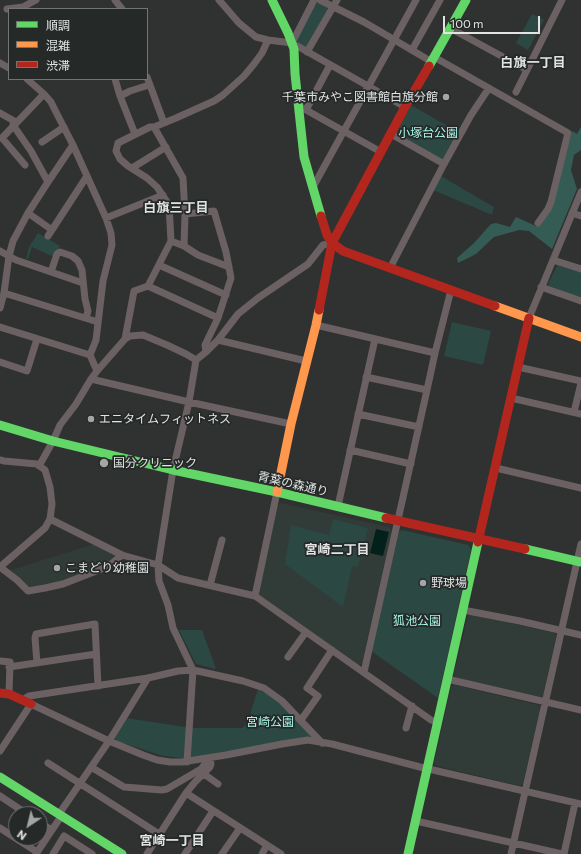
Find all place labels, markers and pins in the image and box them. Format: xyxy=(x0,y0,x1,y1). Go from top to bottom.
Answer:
place label: 千葉市みやこ図書館白旗分館 xyxy=(282,90,438,104)
marker: 千葉市みやこ図書館白旗分館 xyxy=(441,92,451,102)
place label: エニタイムフィットネス xyxy=(99,412,231,426)
marker: エニタイムフィットネス xyxy=(86,414,96,424)
place label: 国分クリニック xyxy=(113,456,197,470)
marker: 国分クリニック xyxy=(98,457,110,469)
place label: こまどり幼稚園 xyxy=(65,561,149,575)
marker: こまどり幼稚園 xyxy=(52,563,62,573)
place label: 野球場 xyxy=(431,576,467,590)
marker: 野球場 xyxy=(418,578,428,588)

